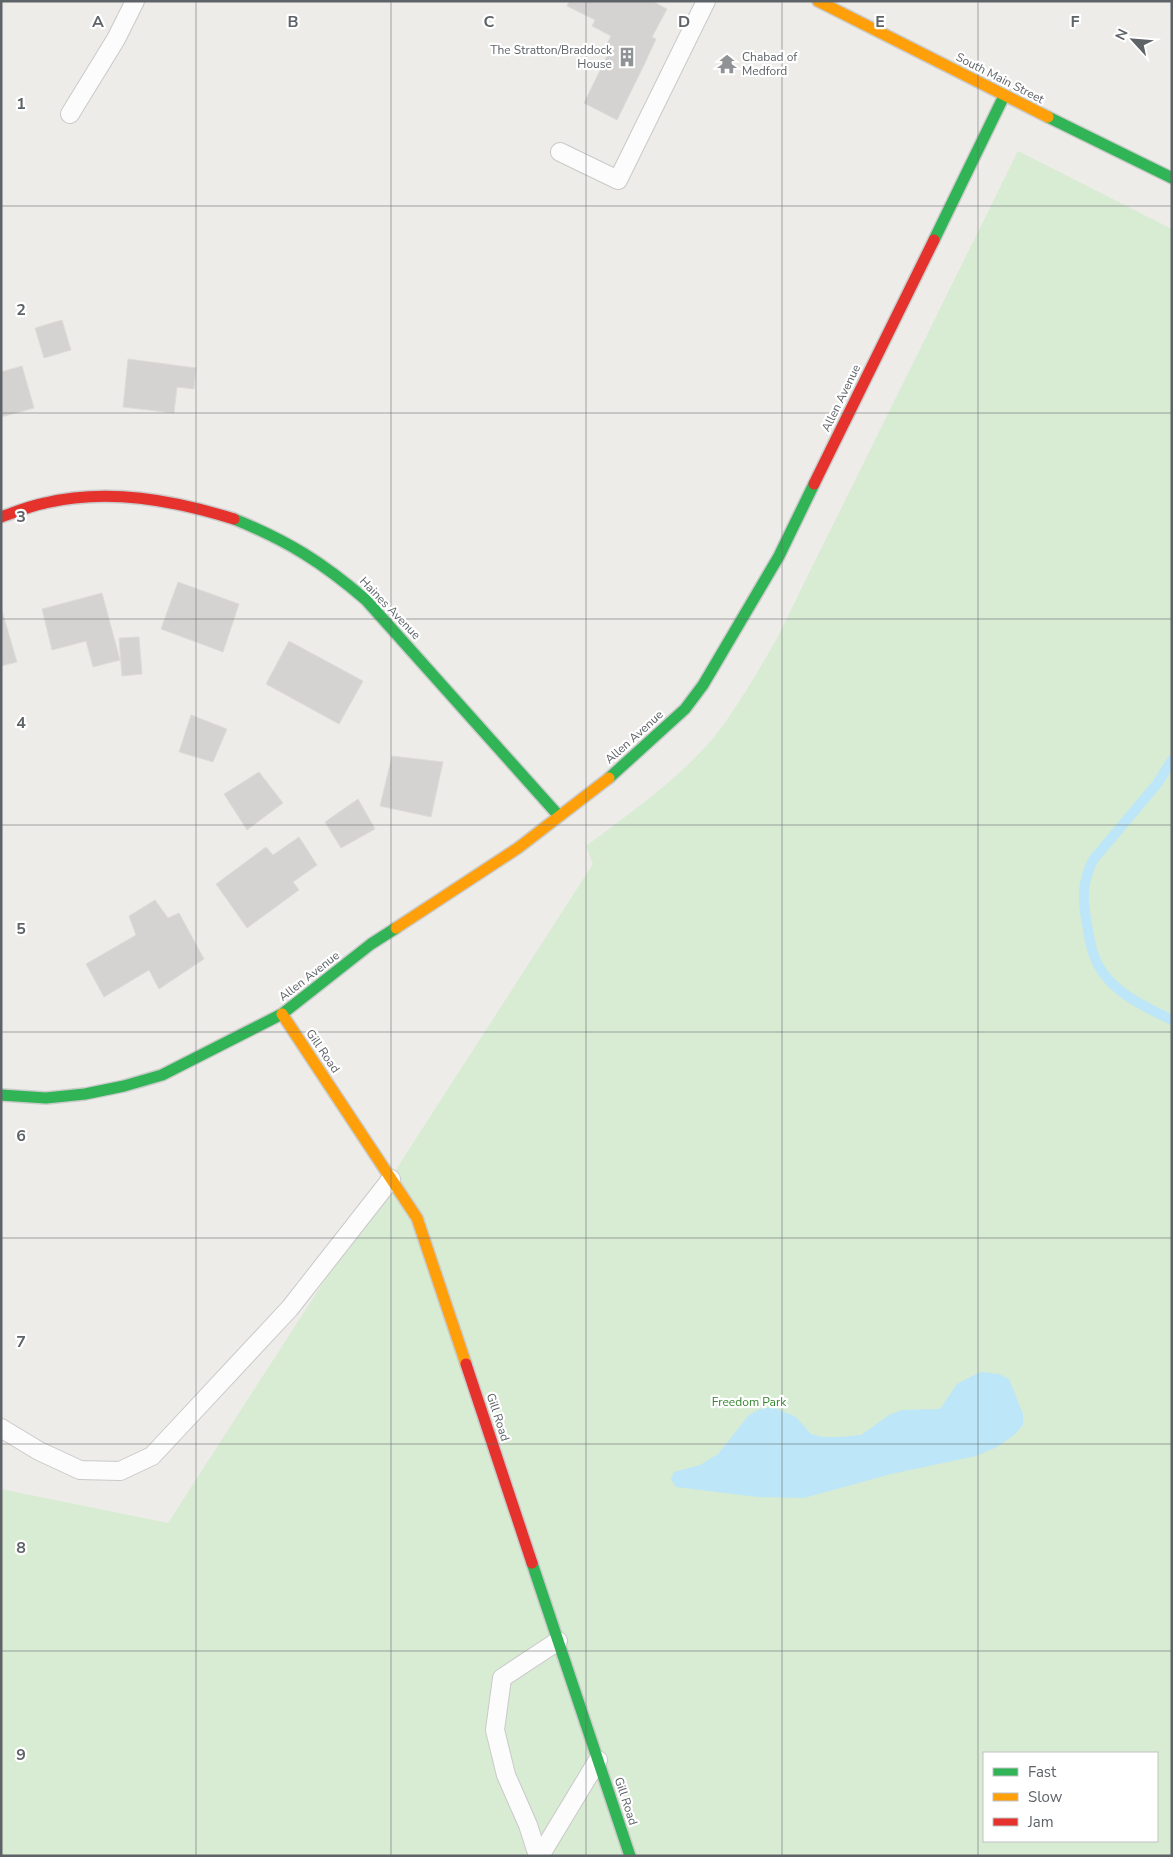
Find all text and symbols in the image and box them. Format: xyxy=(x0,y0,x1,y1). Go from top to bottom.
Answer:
text: A xyxy=(92,11,104,33)
text: B xyxy=(287,11,299,33)
text: C xyxy=(484,11,495,33)
text: D xyxy=(678,11,690,33)
text: E xyxy=(875,11,885,33)
text: F xyxy=(1071,11,1080,33)
north arrow xyxy=(1108,15,1158,65)
text: N xyxy=(1111,26,1133,43)
place label: The Stratton/Braddock House xyxy=(490,42,613,72)
building icon: The Stratton/Braddock House xyxy=(616,46,638,68)
place label: Chabad of Medford xyxy=(742,49,798,79)
street label: South Main Street xyxy=(953,49,1048,107)
temple icon: Chabad of Medford xyxy=(716,53,738,75)
text: 1 xyxy=(16,93,26,115)
text: 2 xyxy=(16,299,26,321)
street label: Allen Avenue xyxy=(818,362,864,434)
text: 3 xyxy=(16,506,26,528)
street label: Haines Avenue xyxy=(356,573,424,643)
street label: Allen Avenue xyxy=(602,707,666,767)
text: 4 xyxy=(16,712,26,734)
text: 5 xyxy=(16,918,26,940)
street label: Allen Avenue xyxy=(275,947,343,1005)
street label: Gill Road xyxy=(302,1026,344,1076)
text: 6 xyxy=(16,1125,26,1147)
text: 7 xyxy=(16,1331,26,1353)
street label: Gill Road xyxy=(483,1391,513,1443)
park label: Freedom Park xyxy=(712,1394,787,1410)
text: 8 xyxy=(16,1537,26,1559)
text: 9 xyxy=(16,1744,26,1766)
legend xyxy=(983,1752,1158,1842)
text: Fast xyxy=(1028,1762,1057,1782)
street label: Gill Road xyxy=(611,1775,641,1827)
text: Slow xyxy=(1028,1787,1063,1807)
text: Jam xyxy=(1027,1812,1054,1832)

